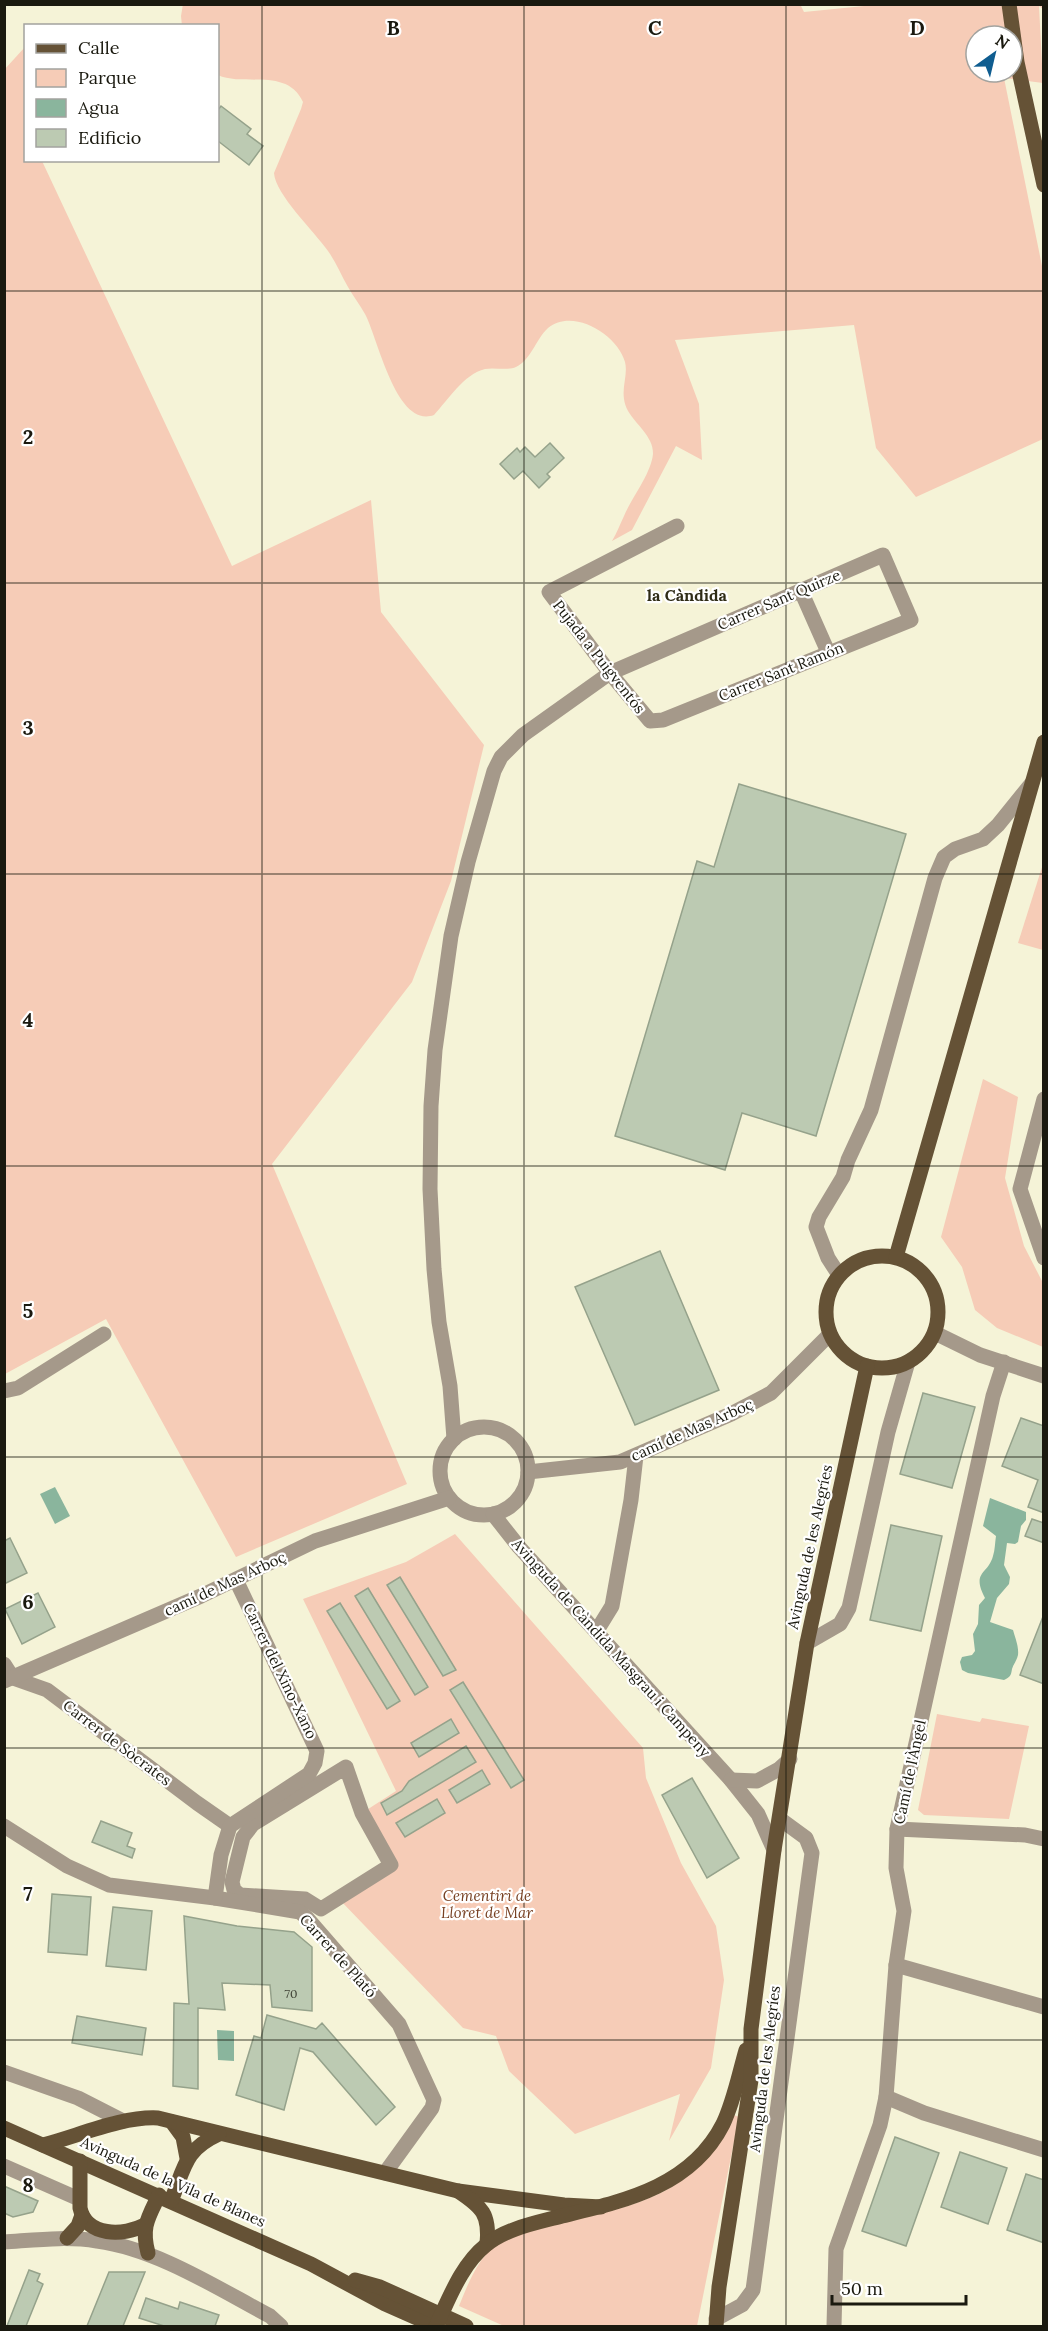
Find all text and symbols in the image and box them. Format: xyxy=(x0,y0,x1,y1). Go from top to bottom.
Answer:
text: B xyxy=(386,15,400,40)
text: C xyxy=(648,15,662,40)
text: D xyxy=(909,15,925,40)
legend xyxy=(24,24,219,162)
north arrow xyxy=(964,24,1024,84)
text: N xyxy=(992,30,1013,53)
text: Calle xyxy=(78,36,120,59)
text: Parque xyxy=(78,66,137,89)
text: Agua xyxy=(77,96,119,119)
text: Edificio xyxy=(78,126,141,149)
text: 2 xyxy=(23,424,33,449)
street label: Carrer Sant Quirze xyxy=(714,565,843,634)
district label: la Càndida xyxy=(647,585,728,605)
street label: Pujada a Puigventós xyxy=(549,596,650,717)
street label: Carrer Sant Ramón xyxy=(716,638,846,705)
text: 3 xyxy=(22,715,34,740)
text: 4 xyxy=(23,1007,34,1032)
text: 5 xyxy=(23,1298,34,1323)
street label: camí de Mas Arboç xyxy=(628,1394,756,1465)
street label: Avinguda de les Alegríes xyxy=(783,1463,836,1632)
street label: Avinguda de Càndida Masgrau i Campeny xyxy=(507,1534,715,1761)
street label: camí de Mas Arboç xyxy=(161,1547,289,1620)
text: 6 xyxy=(22,1589,34,1614)
street label: Carrer del Xino-Xano xyxy=(239,1600,322,1742)
street label: Carrer de Sòcrates xyxy=(59,1696,175,1790)
street label: Camí de l'Àngel xyxy=(889,1718,930,1826)
text: 7 xyxy=(23,1881,33,1906)
park label: Cementiri de Lloret de Mar xyxy=(441,1886,533,1922)
street label: Carrer de Plató xyxy=(296,1910,381,2002)
street label: Avinguda de les Alegríes xyxy=(745,1984,784,2154)
house number: 70 xyxy=(285,1986,297,2001)
street label: Avinguda de la Vila de Blanes xyxy=(77,2132,269,2231)
text: 8 xyxy=(22,2172,34,2197)
scale bar xyxy=(832,2268,966,2306)
text: 50 m xyxy=(841,2277,883,2300)

